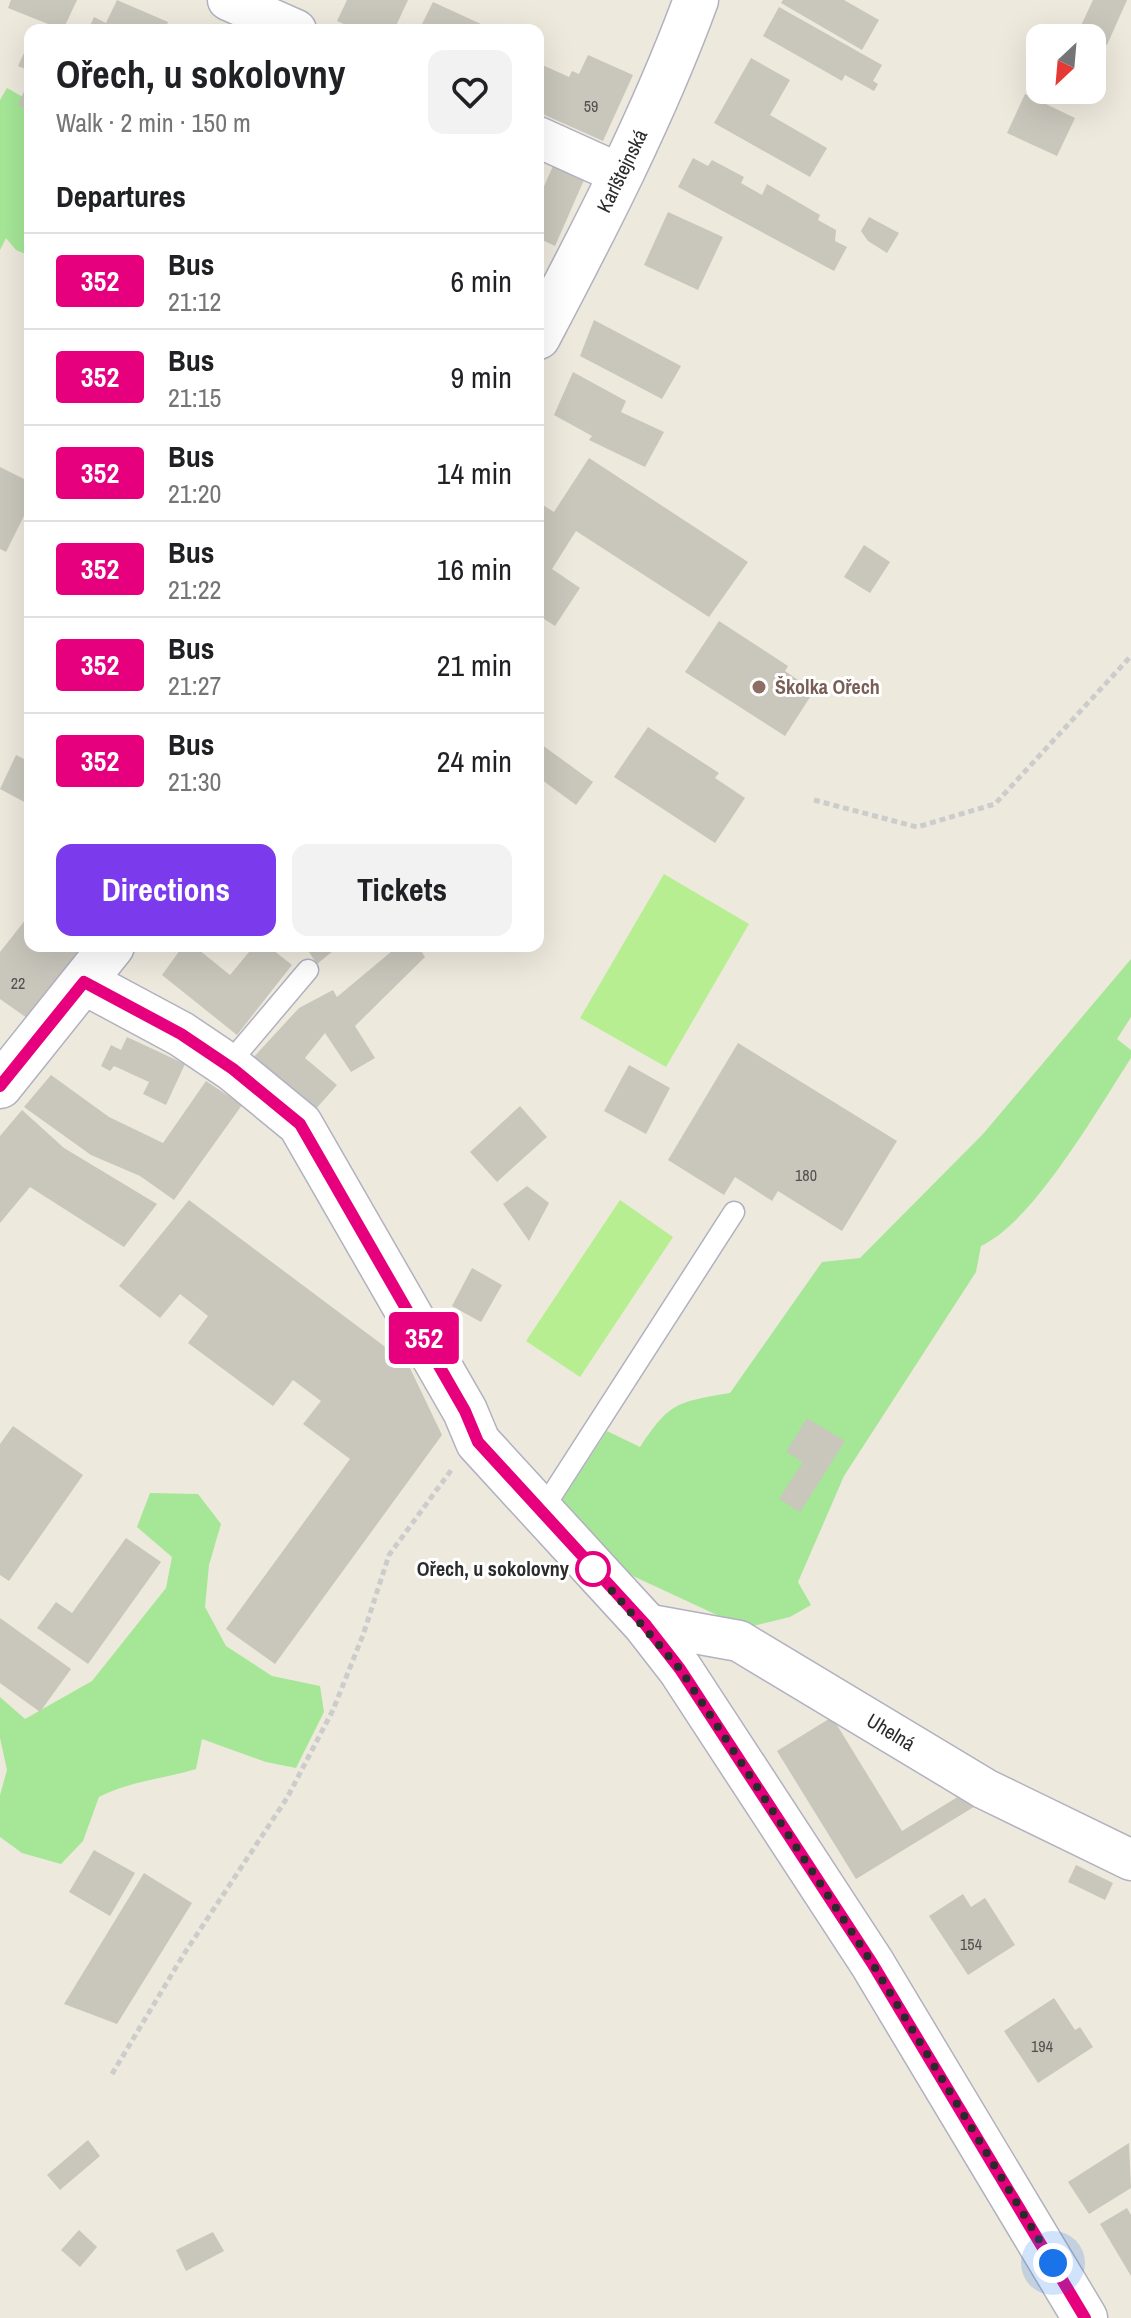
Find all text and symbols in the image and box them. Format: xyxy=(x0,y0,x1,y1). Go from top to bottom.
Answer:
north arrow xyxy=(1026,24,1106,104)
map controls xyxy=(1026,24,1106,104)
text: Ořech, u sokolovny xyxy=(56,49,345,100)
button: heart xyxy=(428,50,512,134)
house number: 59 xyxy=(584,95,598,117)
text: Walk · 2 min · 150 m xyxy=(56,105,251,140)
street label: Karlštejnská xyxy=(590,125,653,217)
text: Departures xyxy=(56,176,186,216)
text: Bus xyxy=(168,244,214,284)
text: 6 min xyxy=(450,261,512,301)
text: 352 xyxy=(81,262,119,300)
text: 21:12 xyxy=(168,284,221,319)
text: Bus xyxy=(168,340,214,380)
text: 9 min xyxy=(450,357,512,397)
text: 352 xyxy=(81,358,119,396)
text: 21:15 xyxy=(168,380,221,415)
text: Bus xyxy=(168,436,214,476)
text: 14 min xyxy=(437,453,512,493)
text: 352 xyxy=(81,454,119,492)
text: 21:20 xyxy=(168,476,221,511)
text: Bus xyxy=(168,532,214,572)
text: 16 min xyxy=(437,549,512,589)
text: 352 xyxy=(81,550,119,588)
text: 21:22 xyxy=(168,572,221,607)
text: Bus xyxy=(168,628,214,668)
text: 21 min xyxy=(437,645,512,685)
text: 352 xyxy=(81,646,119,684)
text: 21:27 xyxy=(168,668,221,703)
place label: Školka Ořech xyxy=(775,673,880,700)
marker: Školka Ořech xyxy=(750,678,768,696)
text: Bus xyxy=(168,724,214,764)
text: 24 min xyxy=(437,741,512,781)
text: 352 xyxy=(81,742,119,780)
text: 21:30 xyxy=(168,764,221,799)
button: Directions xyxy=(56,844,276,936)
button: Tickets xyxy=(292,844,512,936)
house number: 22 xyxy=(11,972,25,994)
house number: 180 xyxy=(795,1164,817,1186)
line badge: 352 xyxy=(378,1312,470,1364)
text: 352 xyxy=(405,1319,443,1357)
marker: Ořech, u sokolovny xyxy=(576,1552,610,1586)
place label: Ořech, u sokolovny xyxy=(417,1555,570,1582)
street label: Uhelná xyxy=(862,1707,920,1757)
house number: 154 xyxy=(960,1933,982,1955)
house number: 194 xyxy=(1031,2035,1053,2057)
your location xyxy=(1033,2243,1073,2283)

